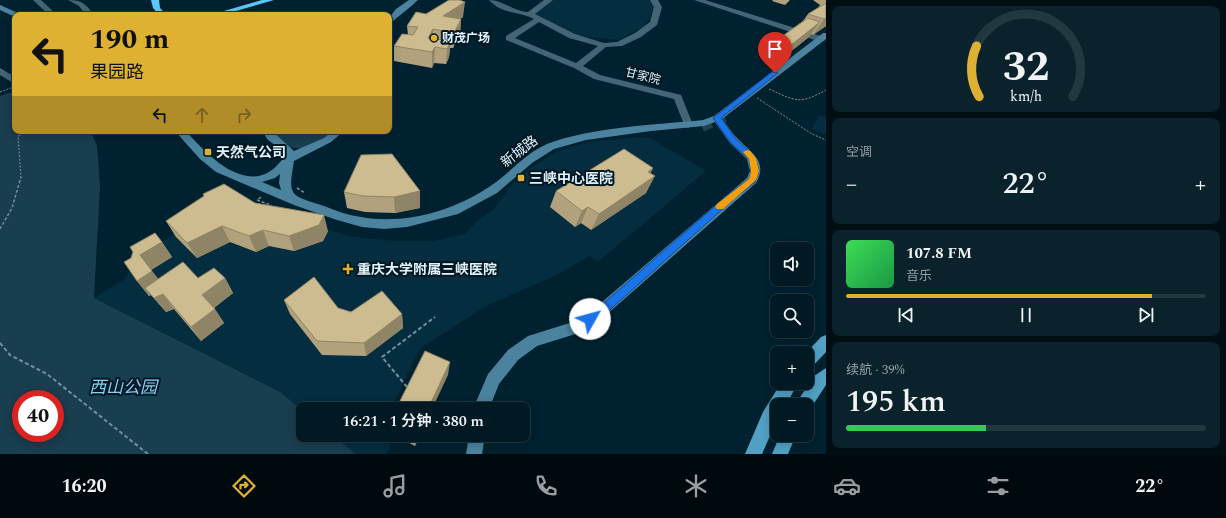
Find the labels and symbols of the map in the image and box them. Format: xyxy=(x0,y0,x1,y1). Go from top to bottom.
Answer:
place label: 财茂广场 xyxy=(442,29,490,48)
pin xyxy=(758,32,792,73)
marker: 财茂广场 xyxy=(429,33,439,43)
street label: 甘家院 xyxy=(623,63,663,90)
street label: 新城路 xyxy=(496,130,542,172)
place label: 天然气公司 xyxy=(216,142,286,163)
marker: 天然气公司 xyxy=(203,147,213,157)
place label: 三峡中心医院 xyxy=(529,168,613,189)
marker: 三峡中心医院 xyxy=(516,173,526,183)
place label: 重庆大学附属三峡医院 xyxy=(357,259,497,280)
marker: 重庆大学附属三峡医院 xyxy=(342,263,354,275)
position arrow xyxy=(569,298,611,340)
park label: 西山公园 xyxy=(89,375,160,401)
speed limit sign: 40 xyxy=(12,390,64,442)

